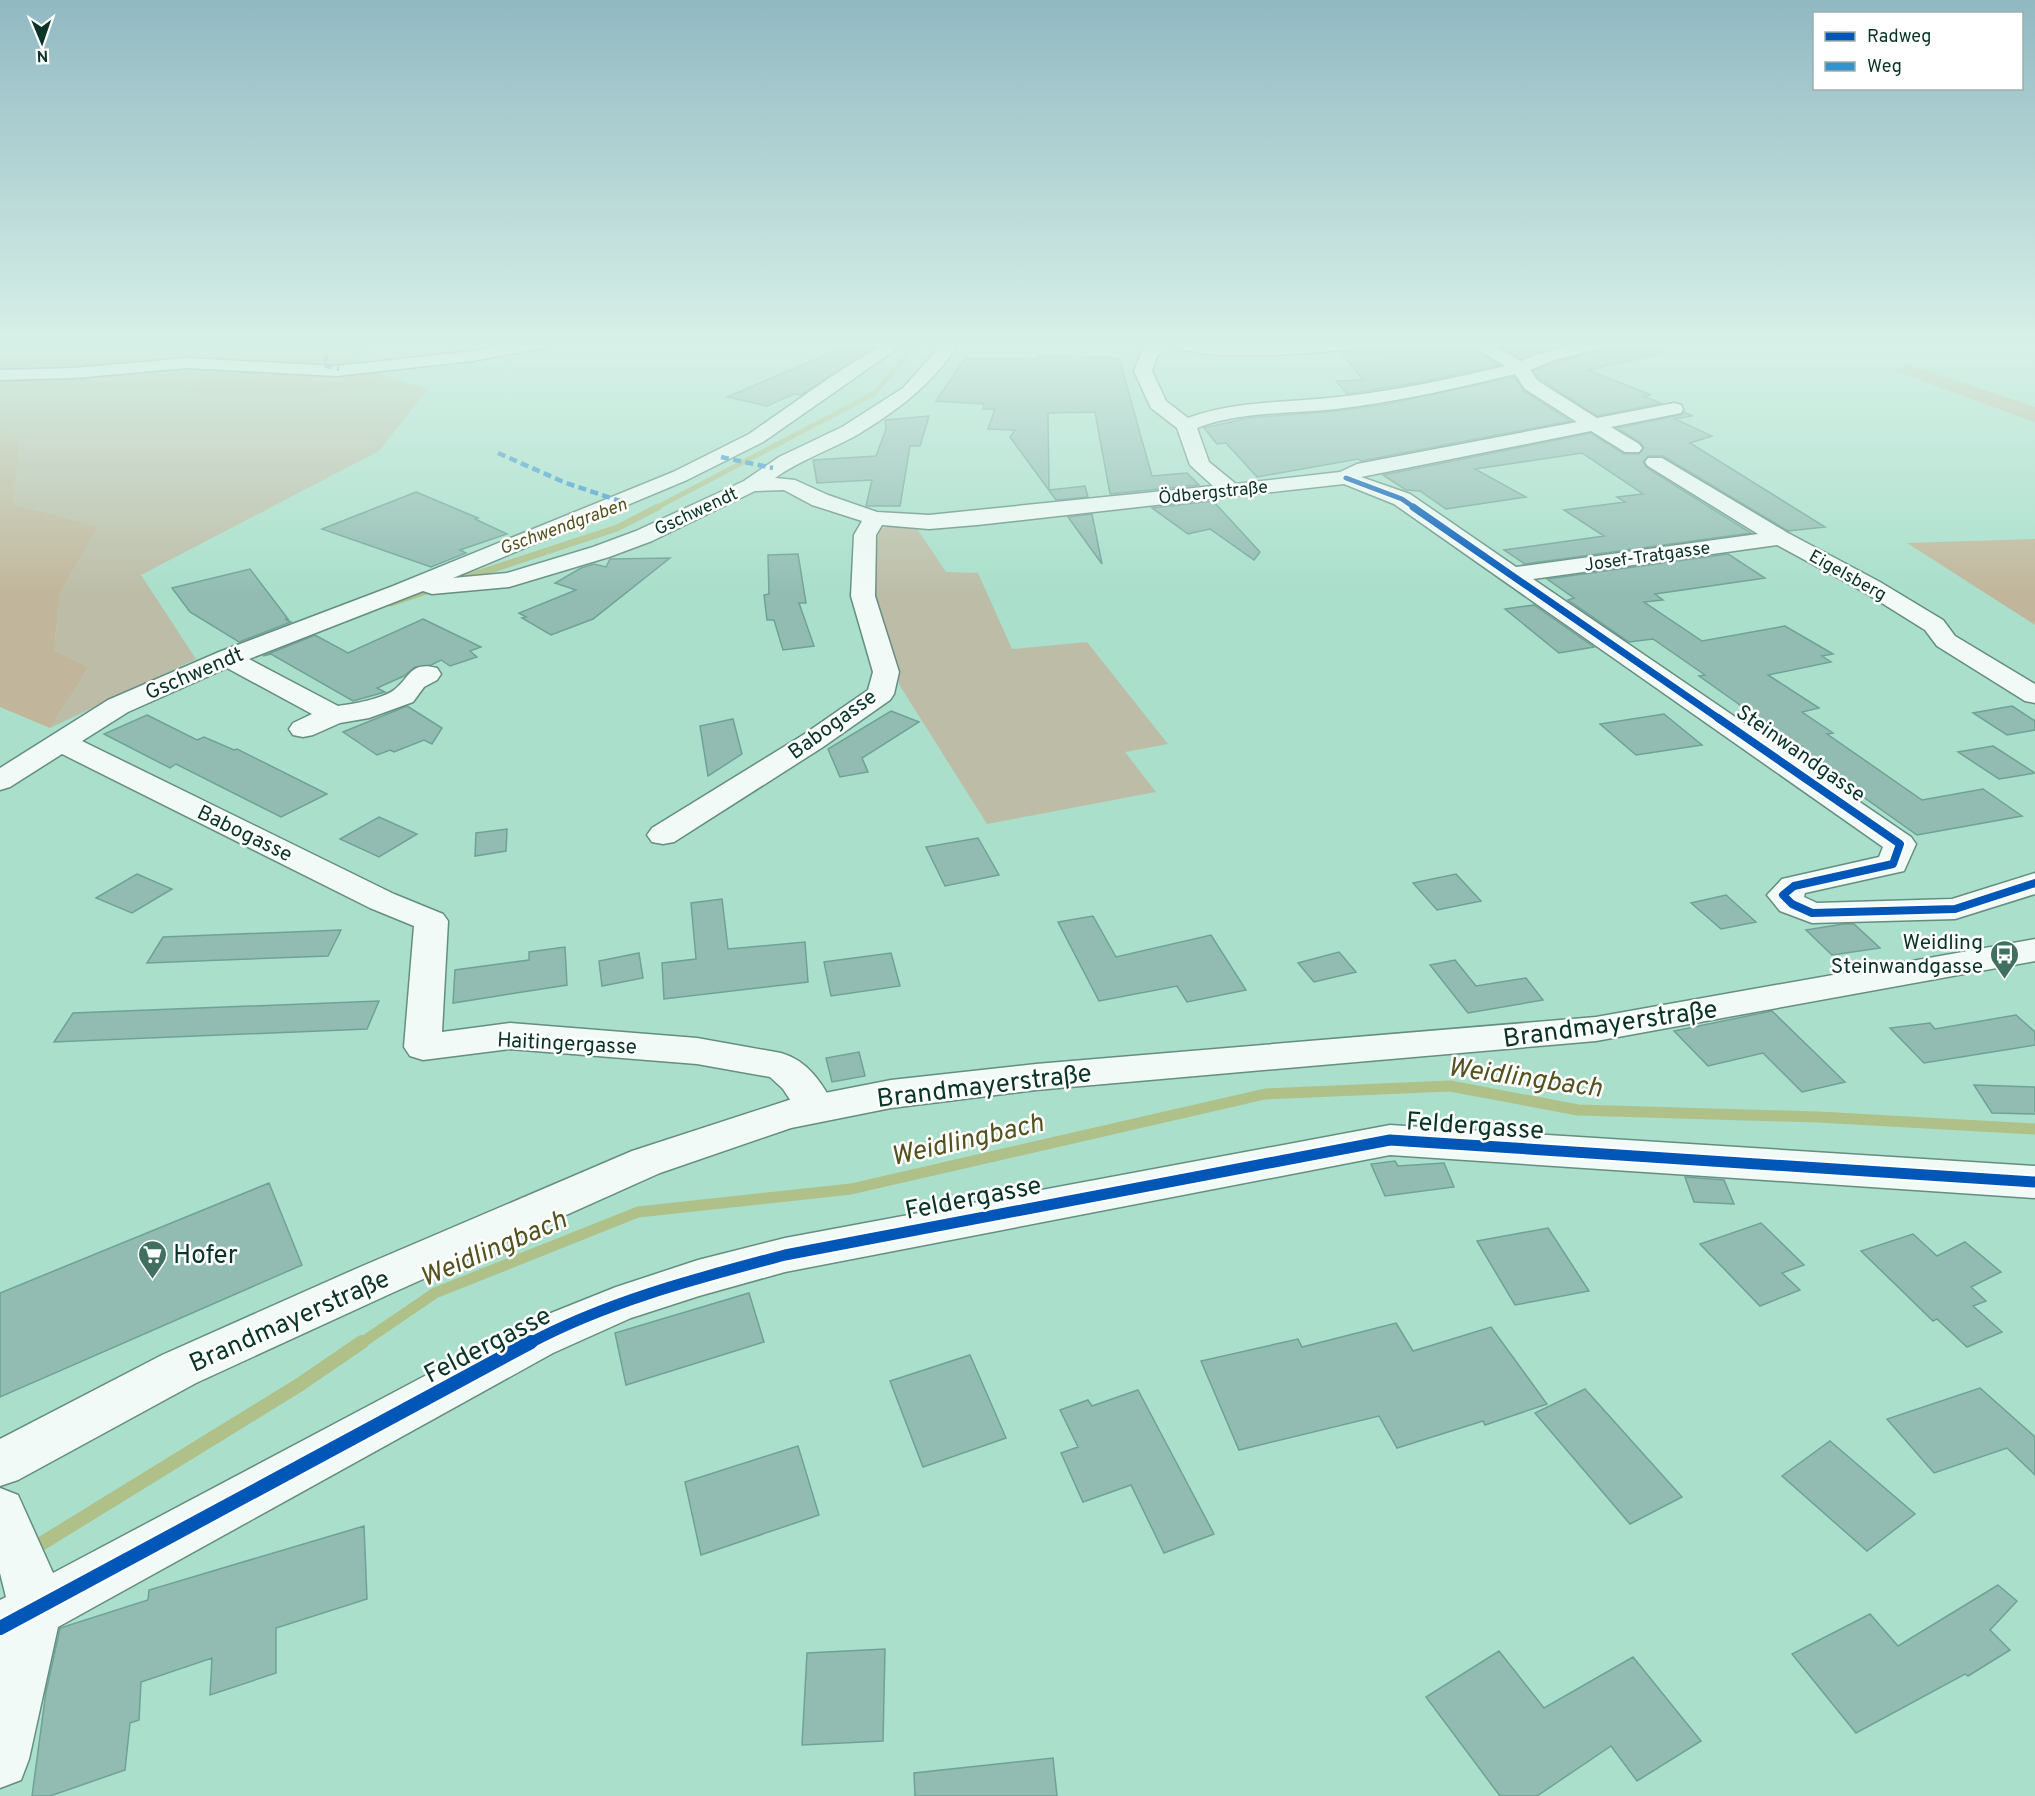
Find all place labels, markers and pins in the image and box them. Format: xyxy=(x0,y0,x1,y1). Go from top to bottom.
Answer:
place label: Weidling Steinwandgasse xyxy=(1831,930,1983,981)
bus stop icon: Weidling Steinwandgasse xyxy=(1988,938,2020,980)
supermarket icon: Hofer xyxy=(136,1238,168,1280)
place label: Hofer xyxy=(173,1240,238,1273)

